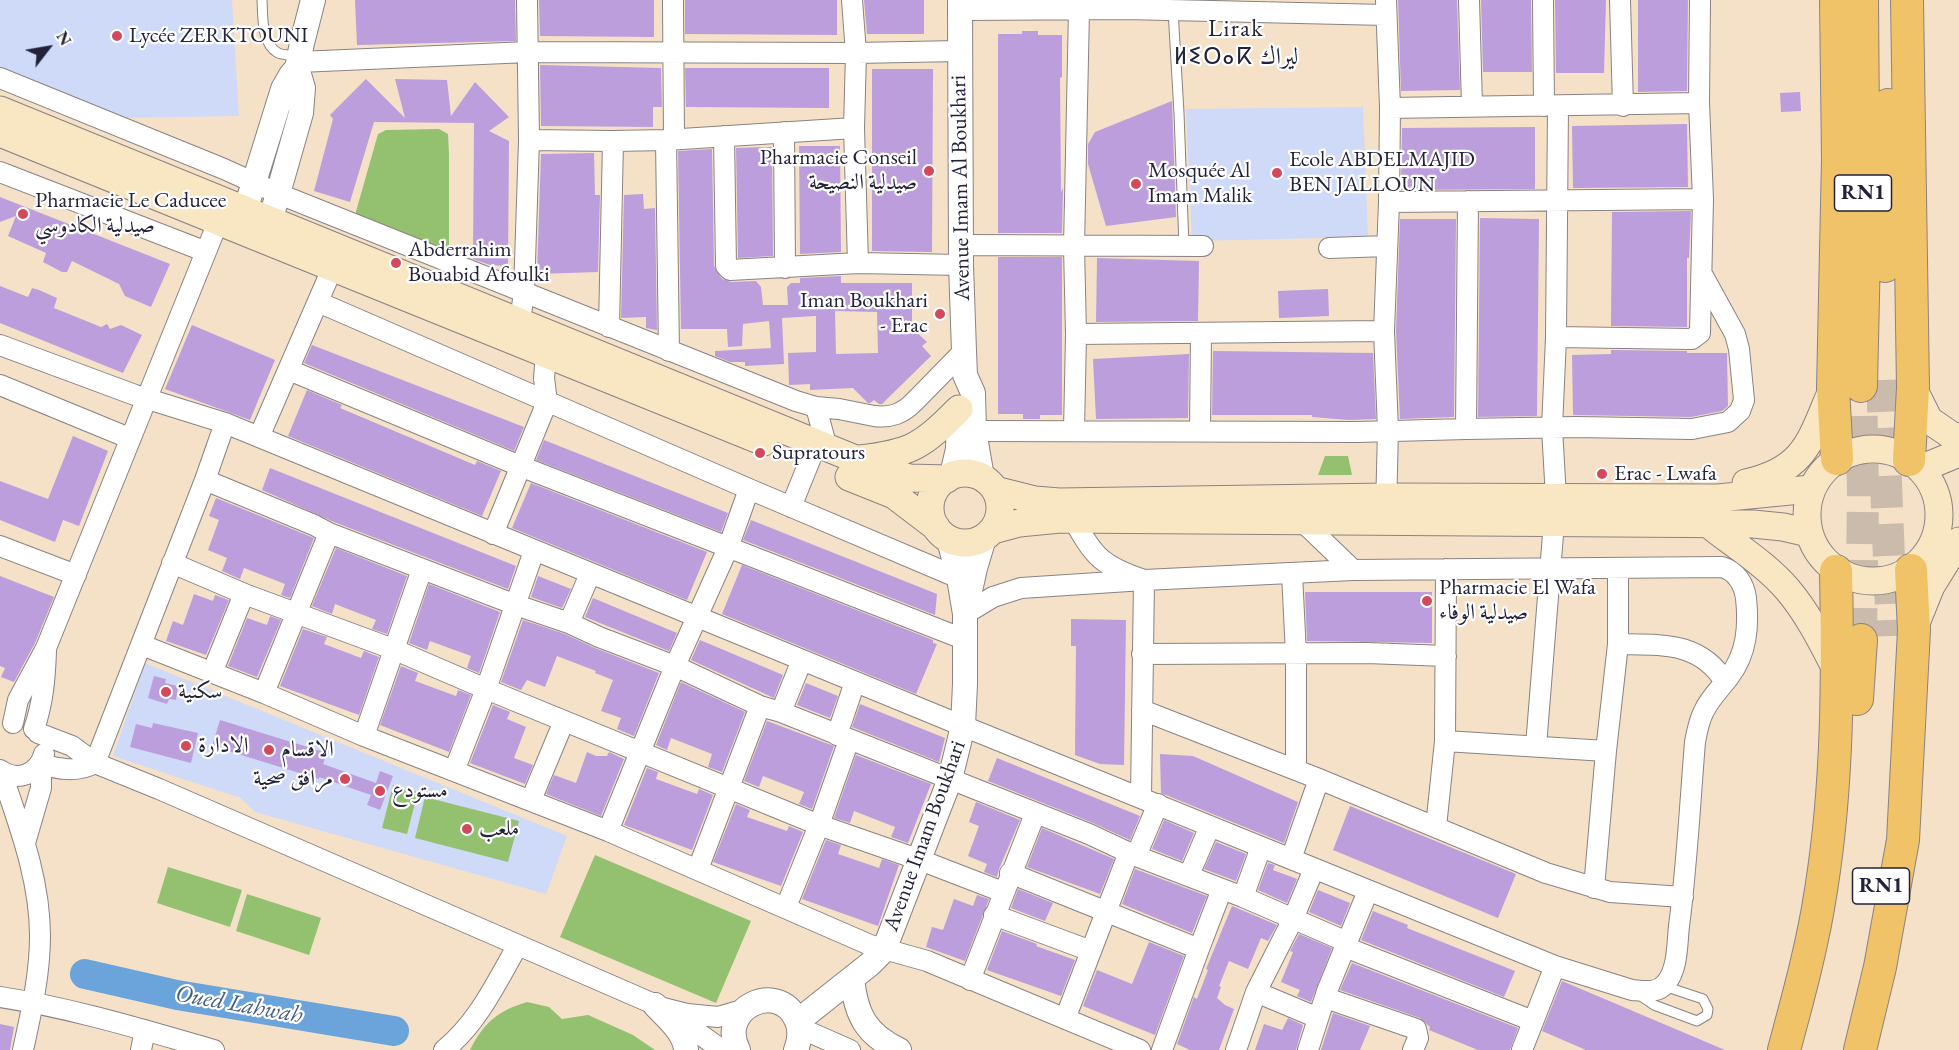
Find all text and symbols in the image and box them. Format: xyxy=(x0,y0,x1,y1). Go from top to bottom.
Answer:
district label: Lirak ⵍⵉⵔⴰⴽ ليراك xyxy=(1178,15,1294,71)
north arrow xyxy=(18,18,78,78)
place label: Lycée ZERKTOUNI xyxy=(129,23,308,49)
text: N xyxy=(52,28,76,49)
marker: Lycée ZERKTOUNI xyxy=(110,29,124,43)
street label: Avenue Imam Al Boukhari xyxy=(946,75,976,301)
place label: Pharmacie Conseil صيدلية النصيحة xyxy=(760,145,917,196)
place label: Ecole ABDELMAJID BEN JALLOUN xyxy=(1289,147,1475,198)
place label: Mosquée Al Imam Malik xyxy=(1148,158,1252,210)
marker: Pharmacie Conseil صيدلية النصيحة xyxy=(922,164,936,178)
marker: Ecole ABDELMAJID BEN JALLOUN xyxy=(1270,166,1284,180)
road number: RN1 xyxy=(1834,175,1892,211)
marker: Mosquée Al Imam Malik xyxy=(1129,177,1143,191)
place label: Pharmacie Le Caducee صيدلية الكادوسي xyxy=(35,188,226,240)
marker: Pharmacie Le Caducee صيدلية الكادوسي xyxy=(16,207,30,221)
place label: Abderrahim Bouabid Afoulki xyxy=(408,237,550,288)
marker: Abderrahim Bouabid Afoulki xyxy=(389,256,403,270)
place label: Iman Boukhari - Erac xyxy=(800,288,928,340)
marker: Iman Boukhari - Erac xyxy=(933,307,947,321)
place label: Supratours xyxy=(772,440,865,466)
marker: Supratours xyxy=(753,446,767,460)
place label: Erac - Lwafa xyxy=(1614,461,1717,487)
marker: Erac - Lwafa xyxy=(1595,467,1609,481)
place label: Pharmacie El Wafa صيدلية الوفاء xyxy=(1439,575,1596,626)
marker: Pharmacie El Wafa صيدلية الوفاء xyxy=(1420,594,1434,608)
place label: سكنية xyxy=(178,679,223,705)
marker: سكنية xyxy=(159,685,173,699)
place label: الادارة xyxy=(198,733,248,759)
place label: الاقسام xyxy=(281,737,334,763)
street label: Avenue Imam Boukhari xyxy=(878,737,972,935)
marker: الادارة xyxy=(179,739,193,753)
marker: الاقسام xyxy=(262,743,276,757)
place label: مرافق صحية xyxy=(253,766,333,792)
marker: مرافق صحية xyxy=(338,772,352,786)
place label: مستودع xyxy=(392,778,448,804)
marker: مستودع xyxy=(373,784,387,798)
place label: ملعب xyxy=(479,816,519,842)
marker: ملعب xyxy=(460,822,474,836)
road number: RN1 xyxy=(1852,868,1910,904)
water label: Oued Lahwah xyxy=(173,980,305,1030)

